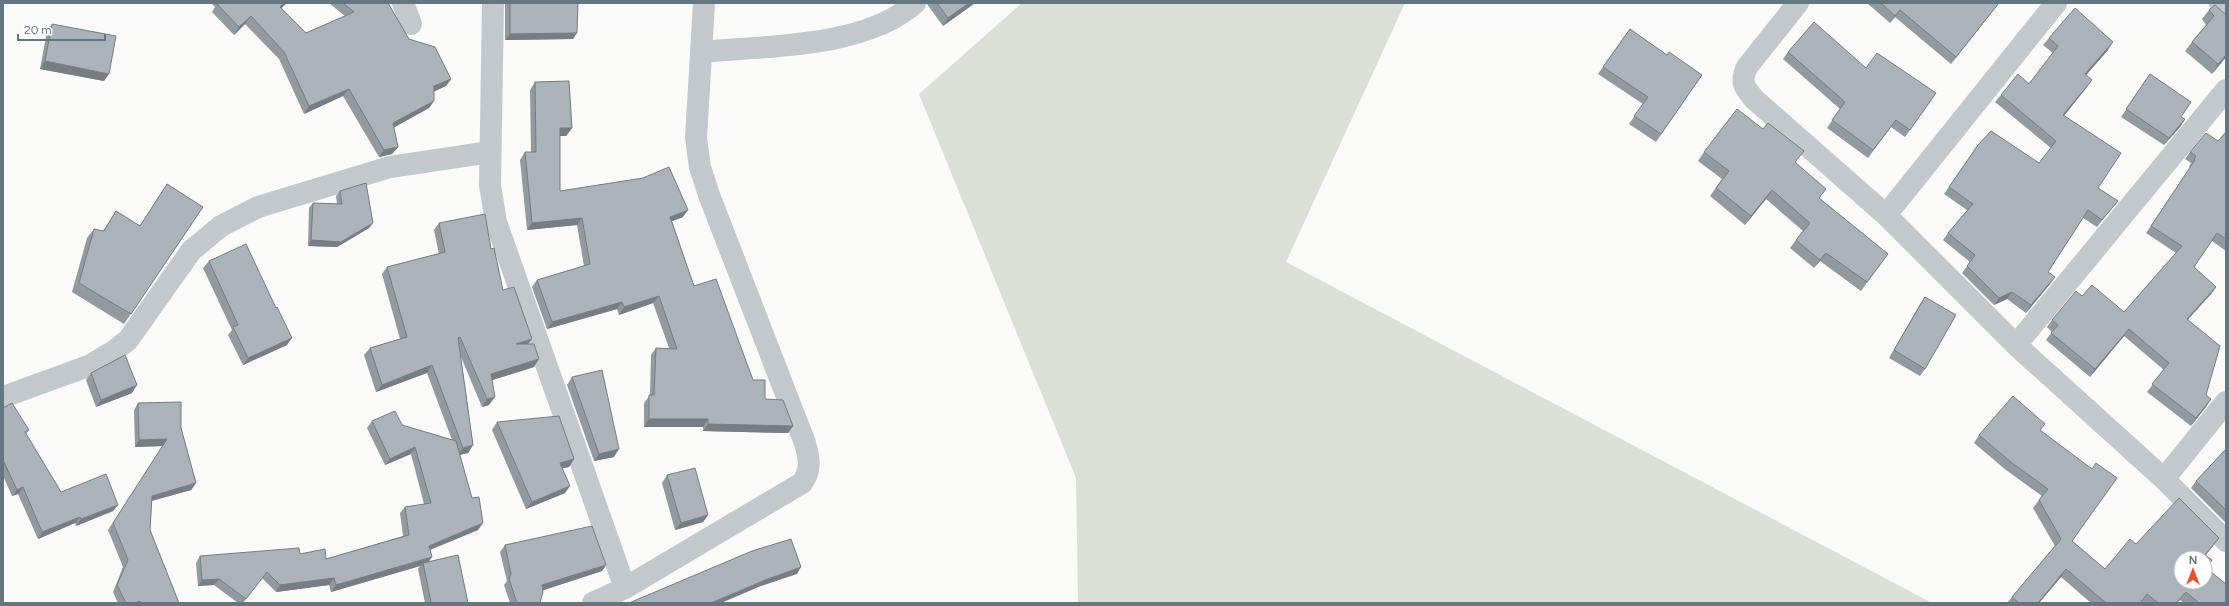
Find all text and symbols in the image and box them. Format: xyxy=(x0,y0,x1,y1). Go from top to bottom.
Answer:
scale bar xyxy=(18,16,105,42)
text: 20 m xyxy=(24,23,52,37)
north arrow xyxy=(2173,550,2213,590)
text: N xyxy=(2189,554,2197,567)

